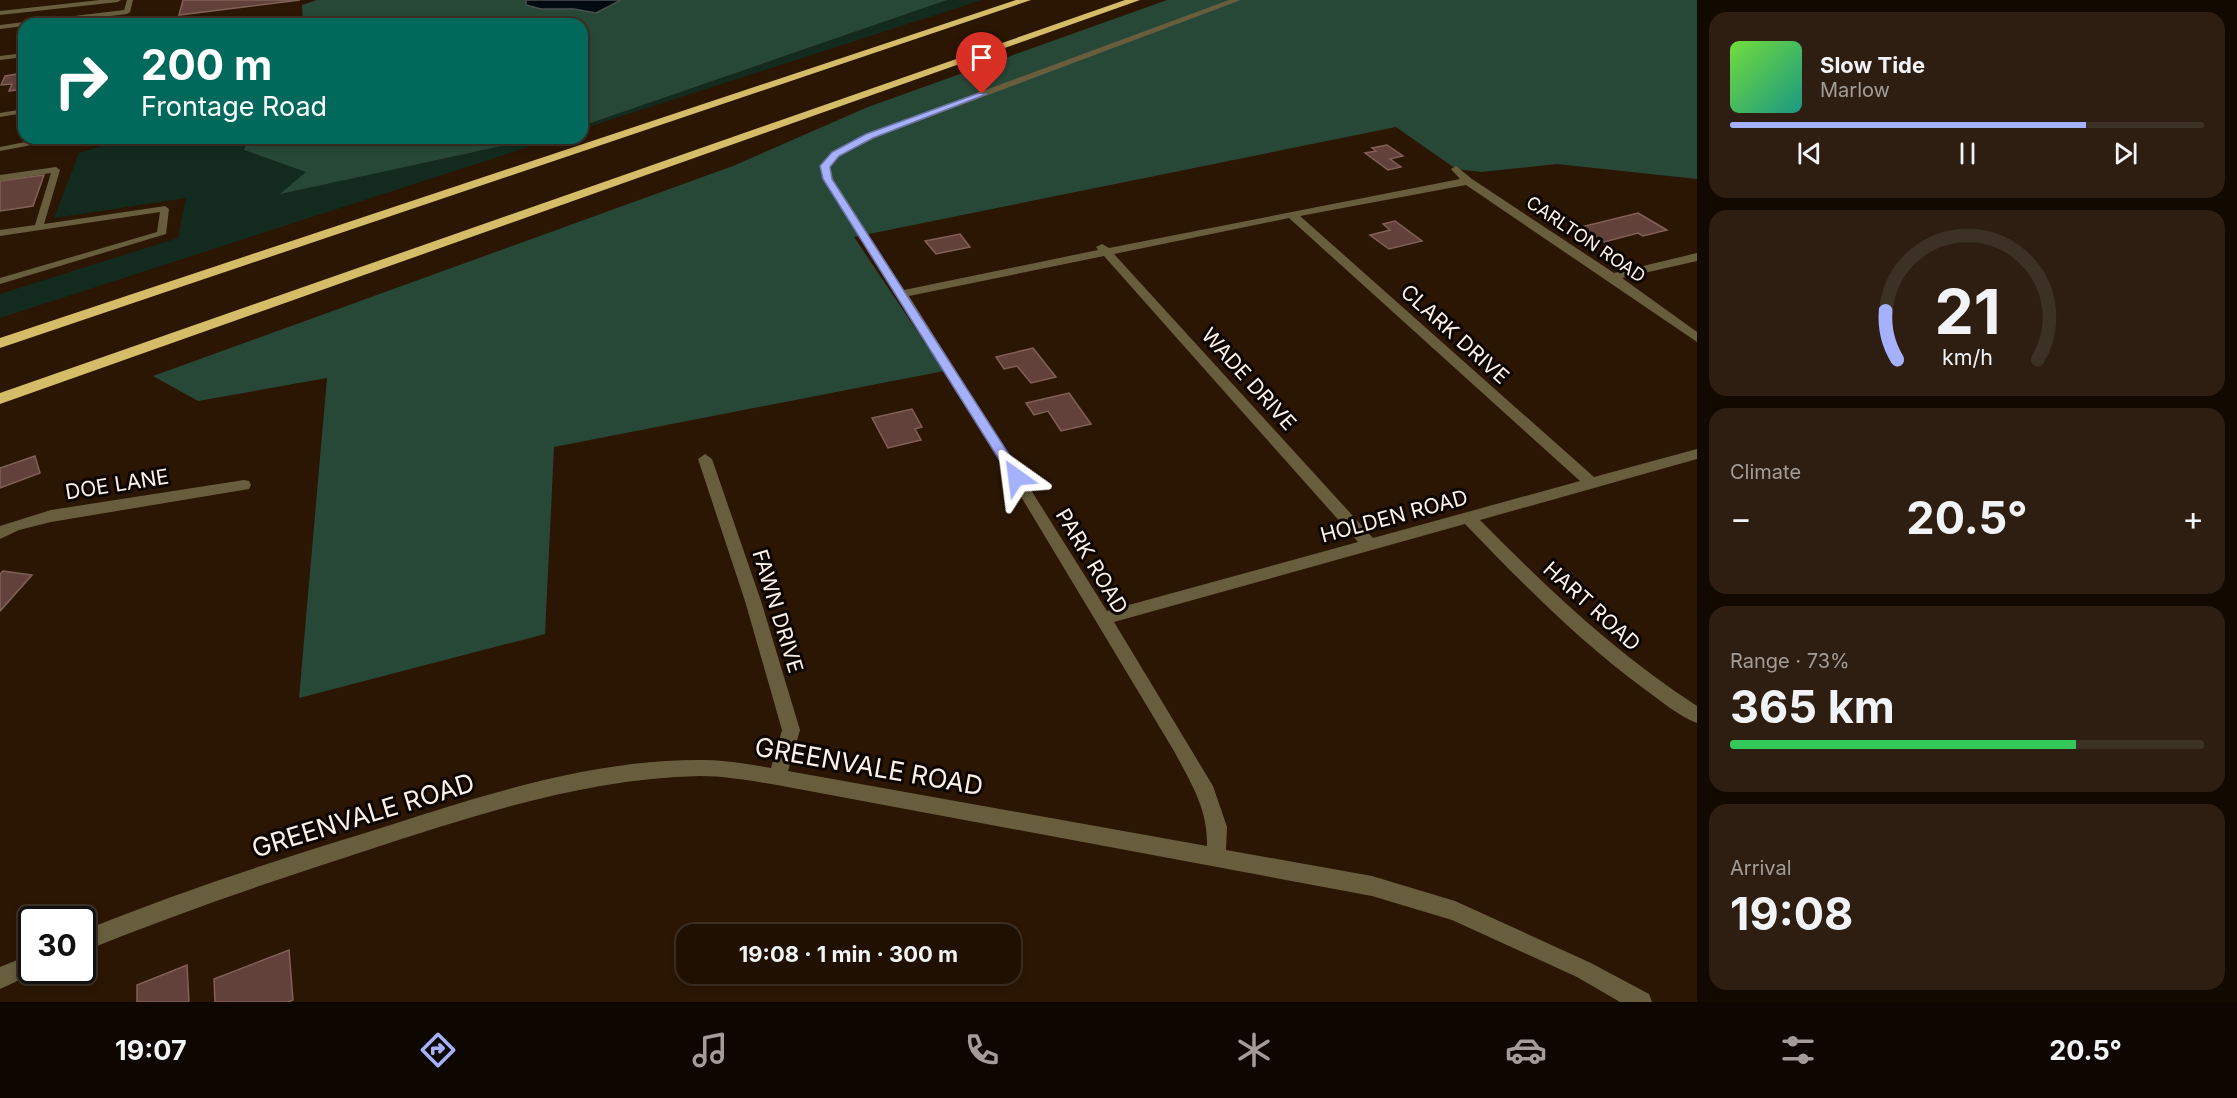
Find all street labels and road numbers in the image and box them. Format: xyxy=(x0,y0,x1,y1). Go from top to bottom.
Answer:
street label: CARLTON ROAD xyxy=(1523,191,1649,287)
street label: CLARK DRIVE xyxy=(1396,279,1514,389)
street label: WADE DRIVE xyxy=(1197,323,1301,435)
street label: DOE LANE xyxy=(63,463,171,505)
street label: HOLDEN ROAD xyxy=(1318,484,1470,548)
street label: PARK ROAD xyxy=(1051,504,1133,618)
street label: FAWN DRIVE xyxy=(747,546,809,676)
street label: HART ROAD xyxy=(1538,556,1646,656)
street label: GREENVALE ROAD xyxy=(752,731,986,801)
street label: GREENVALE ROAD xyxy=(248,766,478,864)

